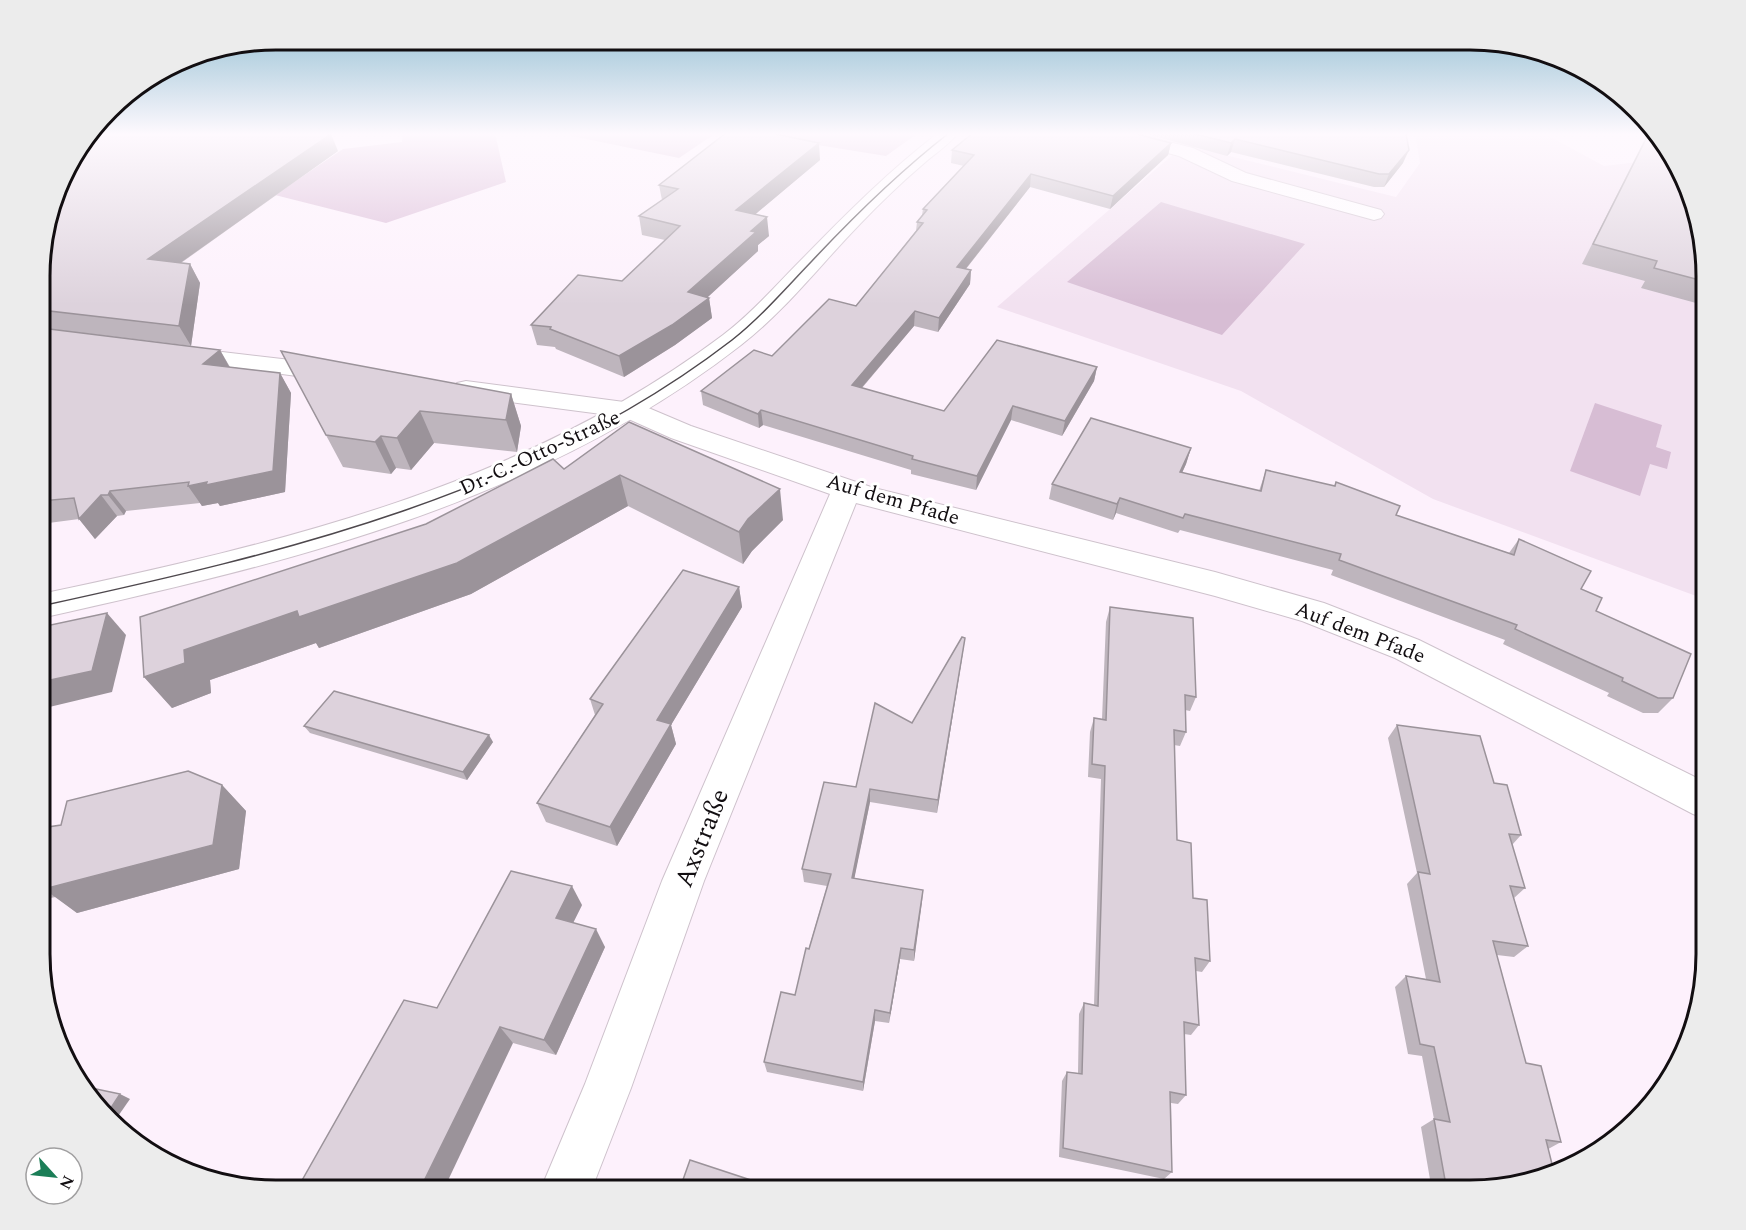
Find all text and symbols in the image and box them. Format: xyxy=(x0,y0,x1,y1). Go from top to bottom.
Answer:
street label: Dr.-C.-Otto-Straße xyxy=(454,402,626,504)
street label: Auf dem Pfade xyxy=(823,466,963,534)
street label: Auf dem Pfade xyxy=(1290,593,1430,673)
street label: Axstraße xyxy=(664,782,740,894)
north arrow xyxy=(24,1146,84,1206)
text: N xyxy=(53,1171,80,1194)

